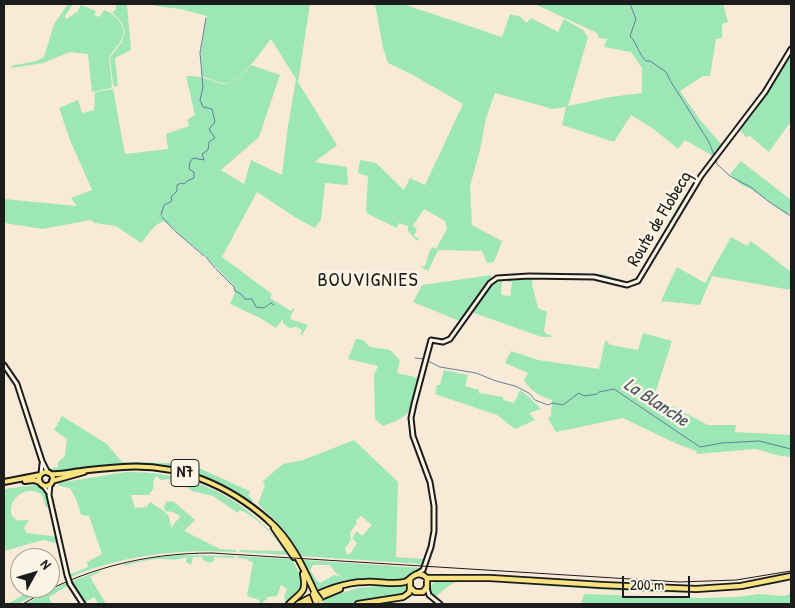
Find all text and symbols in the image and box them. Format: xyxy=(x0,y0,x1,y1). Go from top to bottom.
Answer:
street label: Route de Flobecq xyxy=(623,168,697,270)
district label: BOUVIGNIES xyxy=(316,269,420,293)
water label: La Blanche xyxy=(619,374,693,432)
road number: N7 xyxy=(171,459,199,486)
north arrow xyxy=(10,548,60,598)
text: N xyxy=(37,555,56,573)
scale bar xyxy=(625,566,692,598)
text: 200 m xyxy=(630,574,664,595)

